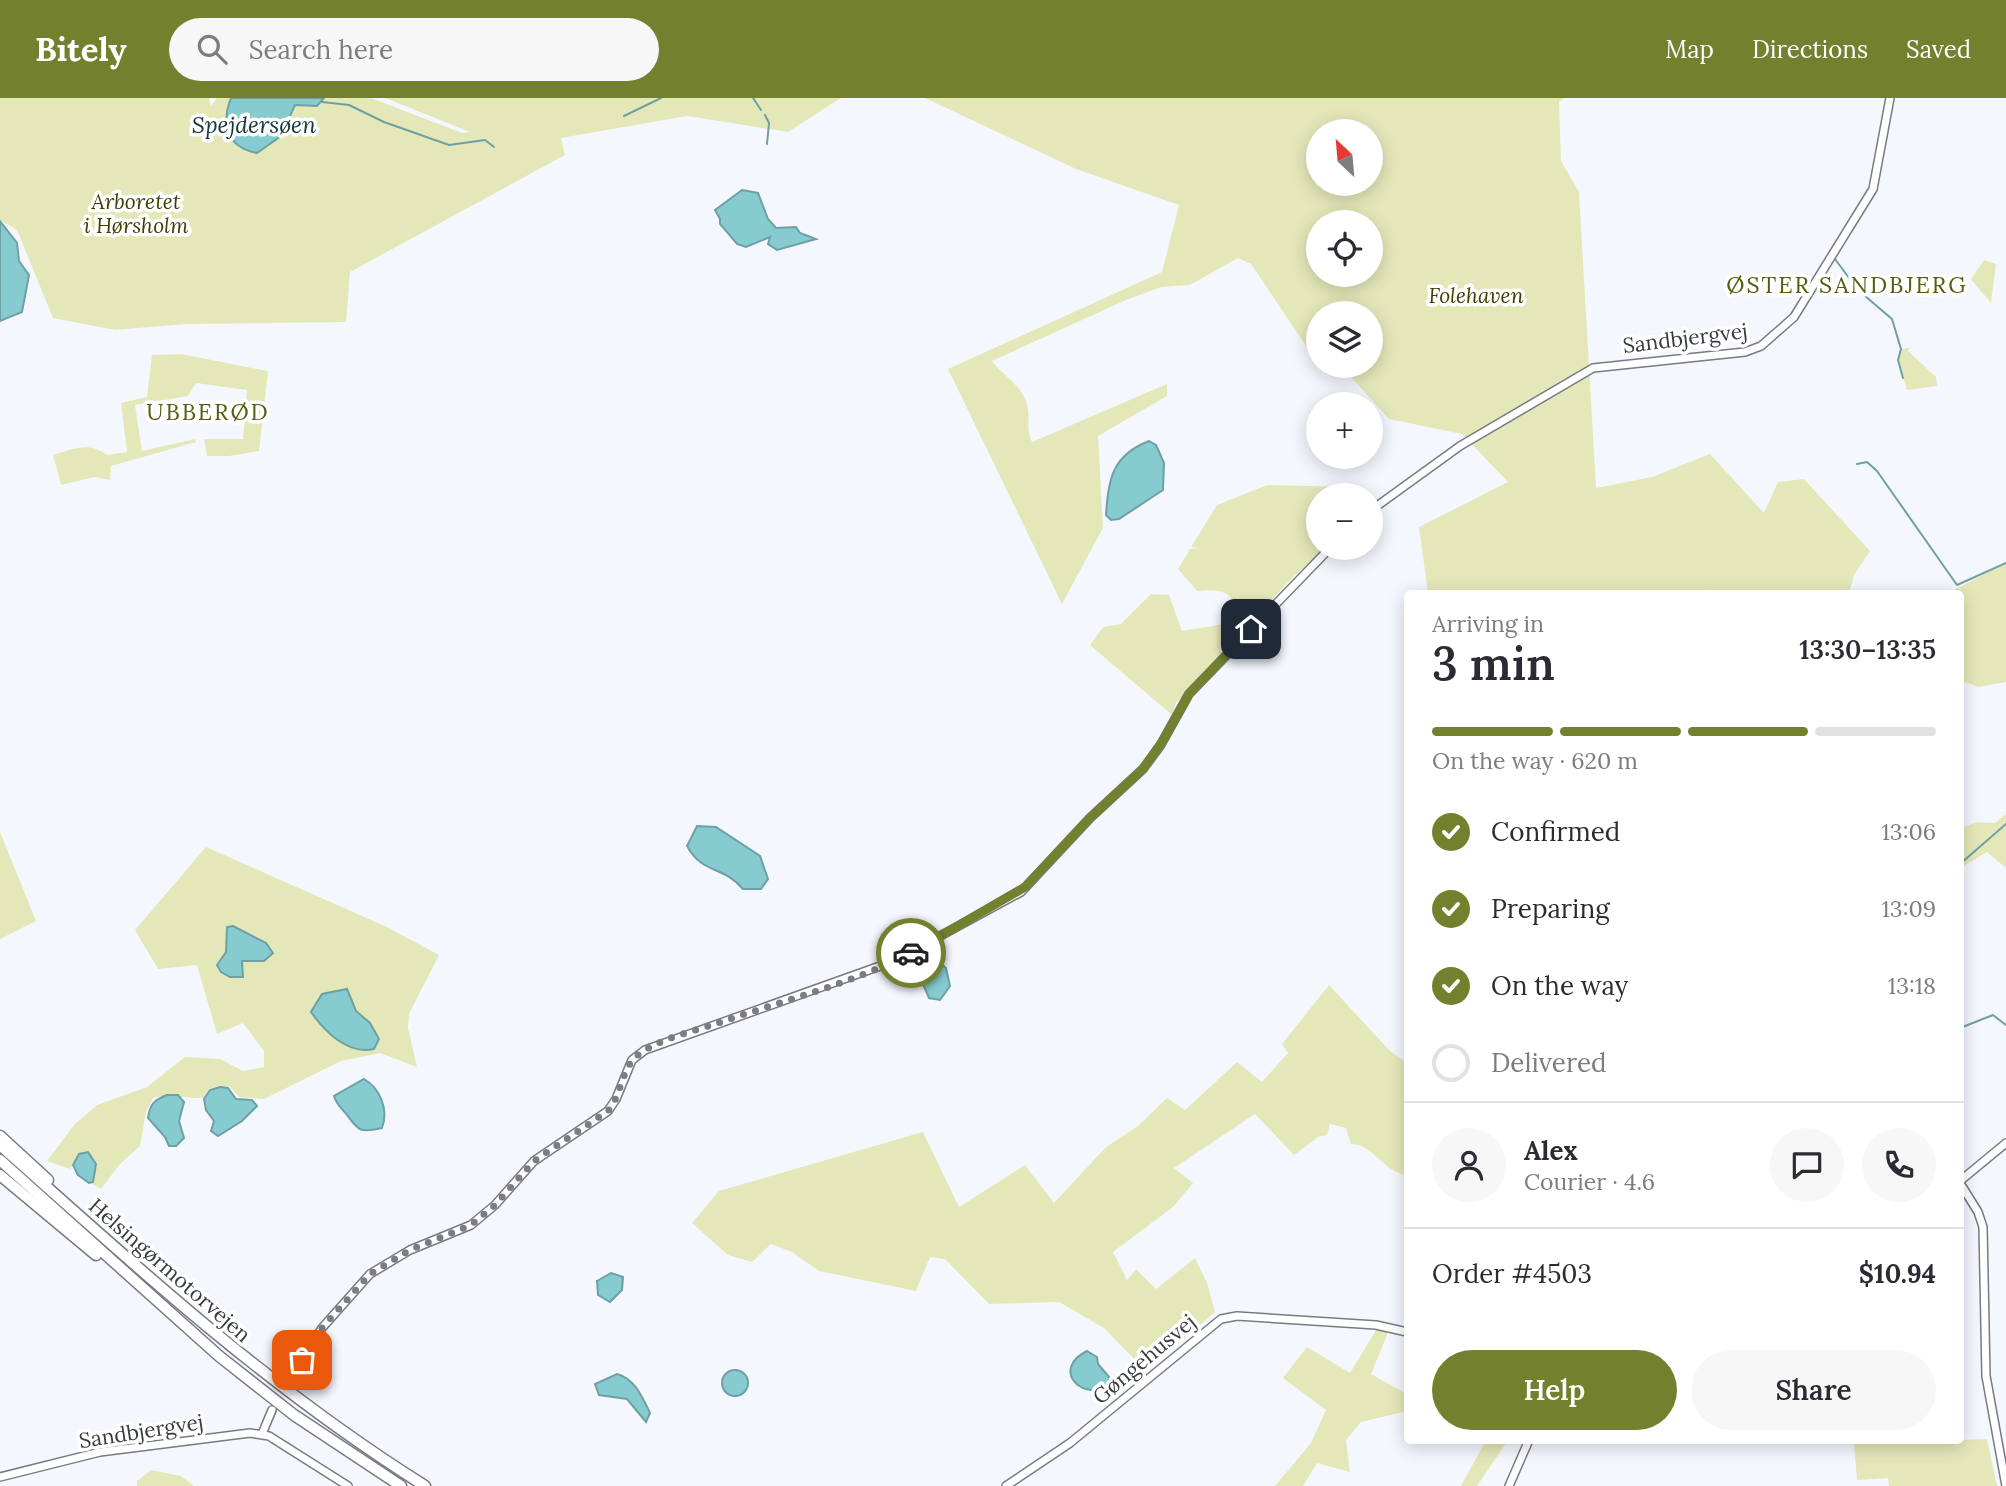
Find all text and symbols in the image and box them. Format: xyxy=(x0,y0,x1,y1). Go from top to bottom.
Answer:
search box xyxy=(169,18,659,81)
text: Bitely xyxy=(35,28,127,70)
icon: search xyxy=(193,30,231,68)
text: Search here xyxy=(249,33,393,66)
text: Map xyxy=(1665,34,1714,65)
text: Directions xyxy=(1752,34,1868,65)
text: Saved xyxy=(1906,34,1971,65)
water label: Spejdersøen xyxy=(192,110,316,139)
north arrow xyxy=(1306,119,1382,196)
map controls xyxy=(1306,119,1383,560)
park label: Arboretet i Hørsholm xyxy=(84,188,189,239)
button: locate xyxy=(1306,210,1383,287)
district label: ØSTER SANDBJERG xyxy=(1726,270,1968,299)
park label: Folehaven xyxy=(1428,282,1524,309)
button: layers xyxy=(1306,301,1383,378)
street label: Sandbjergvej xyxy=(1621,317,1749,359)
button: + xyxy=(1306,392,1383,469)
district label: UBBERØD xyxy=(146,397,270,426)
button: − xyxy=(1306,483,1383,560)
pin xyxy=(1221,599,1281,659)
text: Arriving in xyxy=(1432,609,1544,638)
icon: home xyxy=(1232,610,1270,648)
text: 13:30–13:35 xyxy=(1799,633,1936,666)
text: 3 min xyxy=(1432,634,1555,693)
text: On the way · 620 m xyxy=(1432,746,1638,775)
icon: check xyxy=(1432,813,1470,851)
text: Confirmed xyxy=(1491,815,1620,848)
text: 13:06 xyxy=(1881,817,1936,846)
icon: check xyxy=(1432,890,1470,928)
text: Preparing xyxy=(1491,892,1610,925)
text: 13:09 xyxy=(1881,894,1936,923)
courier xyxy=(876,918,946,988)
icon: car xyxy=(892,934,930,972)
icon: check xyxy=(1432,967,1470,1005)
text: On the way xyxy=(1491,969,1628,1002)
text: 13:18 xyxy=(1888,971,1936,1000)
text: Delivered xyxy=(1491,1046,1607,1079)
button: person xyxy=(1432,1128,1506,1202)
button: chat xyxy=(1770,1128,1844,1202)
button: phone xyxy=(1862,1128,1936,1202)
text: Alex xyxy=(1524,1134,1578,1167)
text: Courier · 4.6 xyxy=(1524,1167,1655,1196)
street label: Helsingørmotorvejen xyxy=(83,1192,257,1348)
text: Order #4503 xyxy=(1432,1257,1592,1290)
text: $10.94 xyxy=(1859,1257,1936,1290)
street label: Gøngehusvej xyxy=(1087,1308,1201,1410)
pin xyxy=(272,1330,332,1390)
icon: bag xyxy=(283,1341,321,1379)
button: Help xyxy=(1432,1350,1677,1430)
button: Share xyxy=(1691,1350,1936,1430)
street label: Sandbjergvej xyxy=(77,1408,205,1454)

